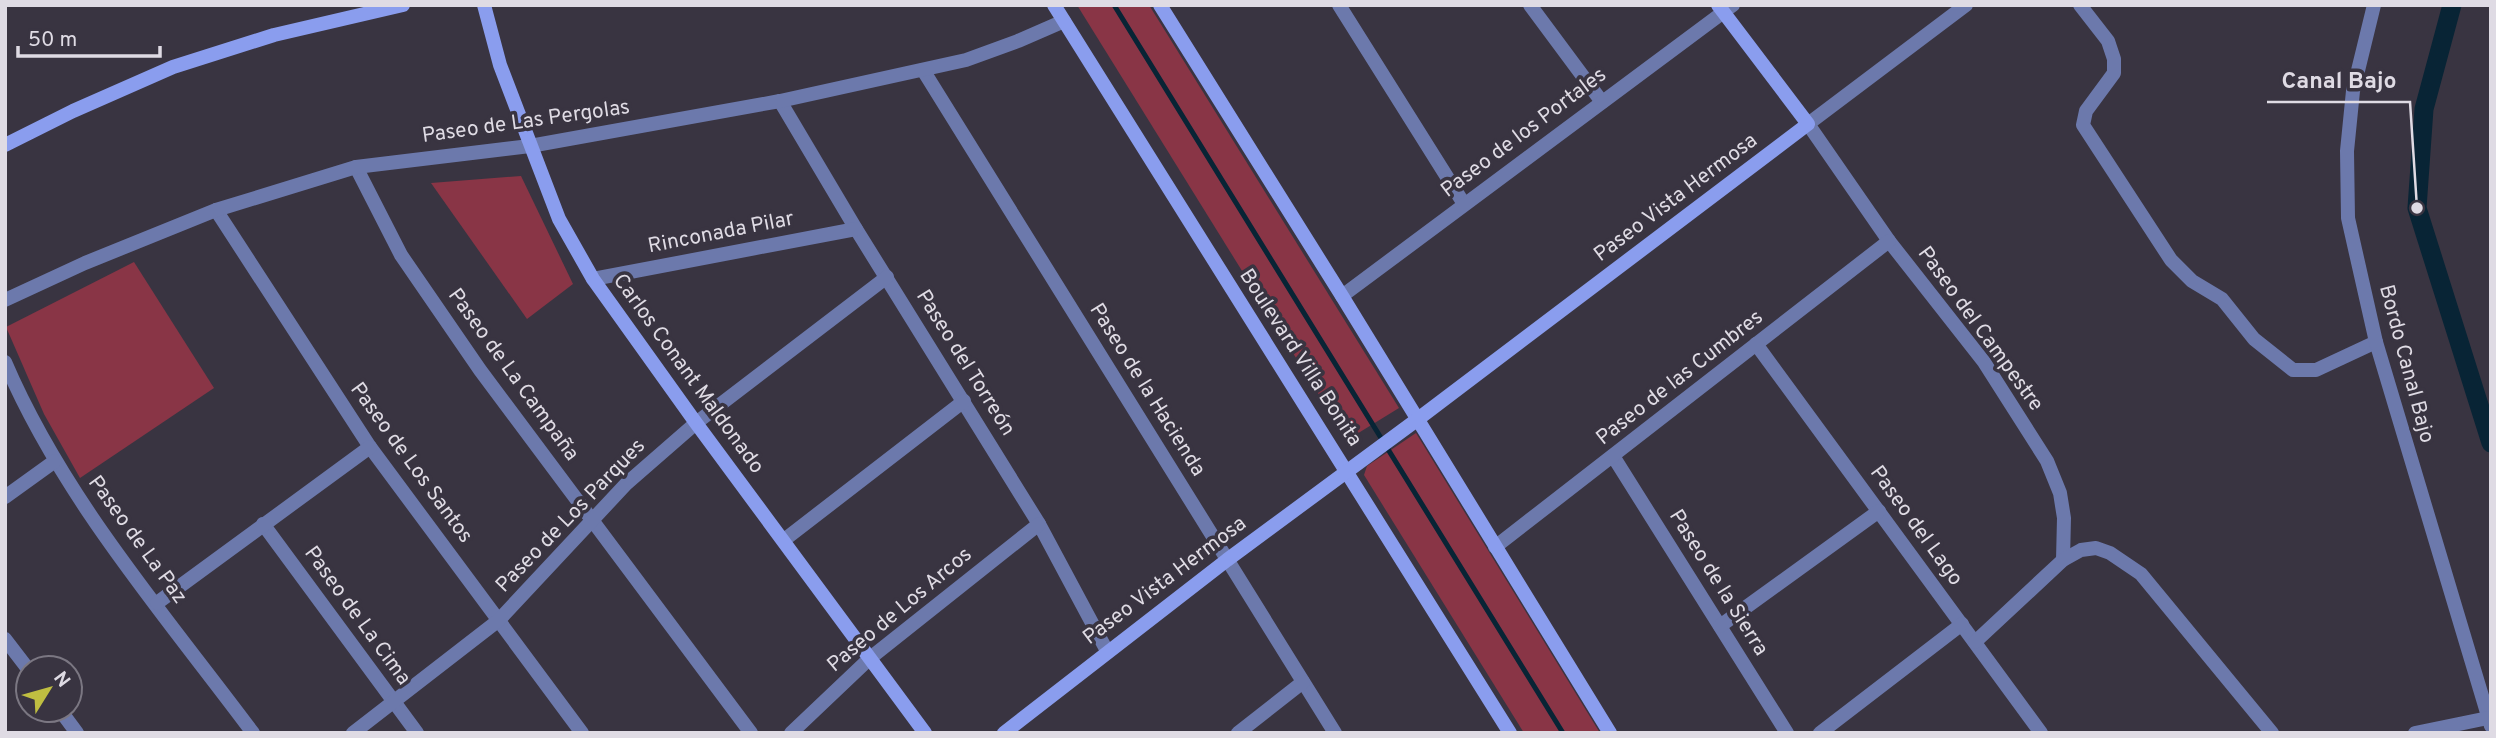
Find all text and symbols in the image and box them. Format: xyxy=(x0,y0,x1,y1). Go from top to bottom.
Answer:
scale bar xyxy=(18,14,159,58)
text: 50 m xyxy=(28,27,77,54)
callout: Canal Bajo xyxy=(2267,58,2410,102)
street label: Paseo de los Portales xyxy=(1436,62,1612,204)
text: Canal Bajo xyxy=(2282,68,2396,97)
street label: Paseo de Las Pergolas xyxy=(420,94,632,150)
street label: Paseo Vista Hermosa xyxy=(1589,128,1763,268)
street label: Rinconada Pilar xyxy=(646,206,796,260)
street label: Paseo del Campestre xyxy=(1911,241,2049,417)
street label: Boulevard Villa Bonita xyxy=(1232,264,1368,452)
street label: Carlos Conant Maldonado xyxy=(606,269,770,479)
street label: Bordo Canal Bajo xyxy=(2372,282,2440,446)
street label: Paseo de La Campaña xyxy=(441,283,585,467)
street label: Paseo del Torreón xyxy=(909,285,1021,441)
street label: Paseo de la Hacienda xyxy=(1083,298,1211,482)
street label: Paseo de las Cumbres xyxy=(1591,304,1769,452)
street label: Paseo de Los Santos xyxy=(344,377,478,549)
street label: Paseo de Los Parques xyxy=(490,433,652,599)
street label: Paseo del Lago xyxy=(1863,461,1969,591)
street label: Paseo de La Paz xyxy=(81,471,193,609)
street label: Paseo de la Sierra xyxy=(1662,505,1774,661)
street label: Paseo Vista Hermosa xyxy=(1078,511,1252,651)
street label: Paseo de La Cima xyxy=(297,541,417,691)
street label: Paseo de Los Arcos xyxy=(822,541,978,679)
north arrow xyxy=(14,654,84,724)
text: N xyxy=(47,667,75,693)

